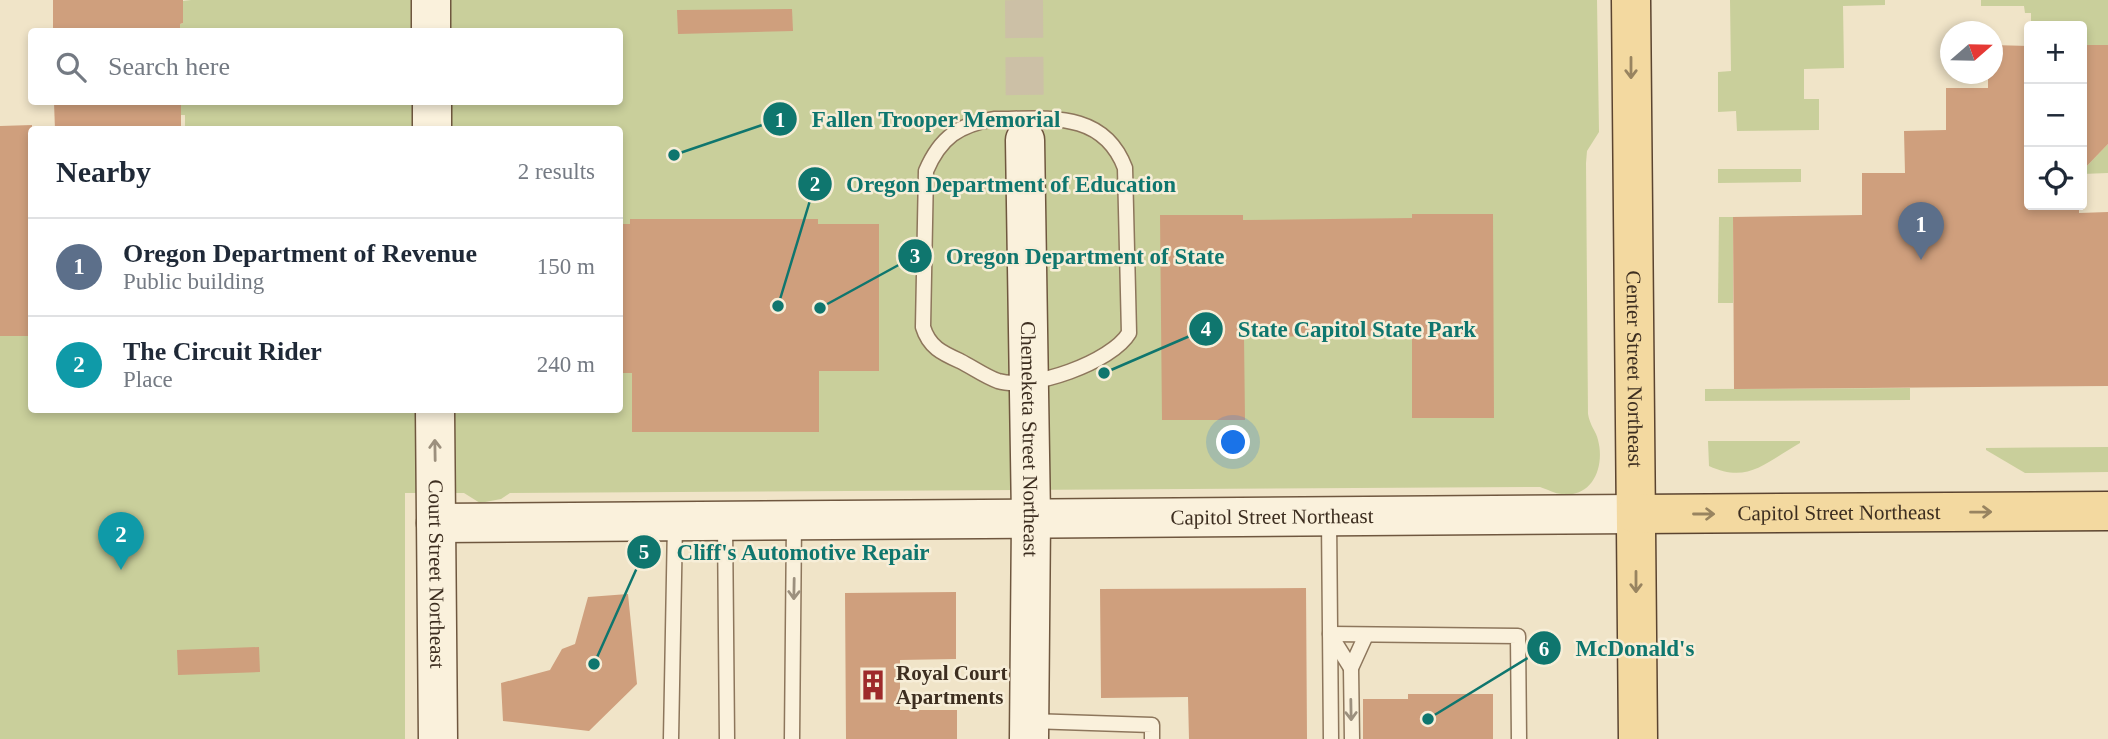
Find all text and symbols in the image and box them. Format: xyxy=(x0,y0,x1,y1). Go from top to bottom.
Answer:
north arrow xyxy=(1940,21,2003,84)
map controls xyxy=(2024,21,2087,210)
button: + xyxy=(2024,21,2087,84)
search box xyxy=(28,28,623,105)
icon: search xyxy=(52,48,90,86)
text: Search here xyxy=(108,52,230,81)
one-way arrow xyxy=(1624,56,1638,79)
button: − xyxy=(2024,84,2087,147)
callout: Fallen Trooper Memorial xyxy=(762,97,1075,141)
text: Fallen Trooper Memorial xyxy=(812,107,1060,132)
text: 1 xyxy=(775,108,785,132)
button: locate xyxy=(2024,147,2087,210)
text: Nearby xyxy=(56,155,151,188)
text: 2 results xyxy=(518,159,595,184)
callout: Oregon Department of Education xyxy=(797,162,1190,206)
text: 2 xyxy=(810,172,820,196)
text: Oregon Department of Education xyxy=(846,172,1176,197)
pin: 1 xyxy=(1898,202,1944,260)
callout: Oregon Department of State xyxy=(897,234,1239,278)
text: Oregon Department of Revenue xyxy=(123,239,477,268)
text: 3 xyxy=(910,244,920,268)
text: Oregon Department of State xyxy=(946,244,1224,269)
text: 1 xyxy=(73,254,85,279)
text: 150 m xyxy=(537,254,595,279)
text: Public building xyxy=(123,269,264,294)
street label: Center Street Northeast xyxy=(1622,270,1647,468)
callout: State Capitol State Park xyxy=(1189,307,1490,351)
text: 4 xyxy=(1201,317,1212,341)
text: State Capitol State Park xyxy=(1238,317,1476,342)
street label: Chemeketa Street Northeast xyxy=(1016,321,1043,557)
text: The Circuit Rider xyxy=(123,337,322,366)
text: 2 xyxy=(73,352,85,377)
text: 240 m xyxy=(537,352,595,377)
text: Place xyxy=(123,367,173,392)
your location xyxy=(1216,425,1250,459)
one-way arrow xyxy=(428,439,442,462)
street label: Court Street Northeast xyxy=(424,479,449,669)
street label: Capitol Street Northeast xyxy=(1737,500,1941,525)
street label: Capitol Street Northeast xyxy=(1170,504,1374,529)
one-way arrow xyxy=(1969,505,1992,519)
one-way arrow xyxy=(1692,507,1715,521)
pin: 2 xyxy=(98,512,144,570)
callout: Cliff's Automotive Repair xyxy=(626,530,944,574)
text: 5 xyxy=(639,540,649,564)
text: Cliff's Automotive Repair xyxy=(677,540,929,565)
one-way arrow xyxy=(1629,571,1643,594)
one-way arrow xyxy=(787,577,801,600)
callout: McDonald's xyxy=(1526,626,1708,670)
text: McDonald's xyxy=(1576,636,1694,661)
text: 6 xyxy=(1539,637,1549,661)
place label: Royal Court Apartments xyxy=(896,661,1007,709)
building icon: Royal Court Apartments xyxy=(856,668,890,702)
one-way arrow xyxy=(1345,698,1358,721)

